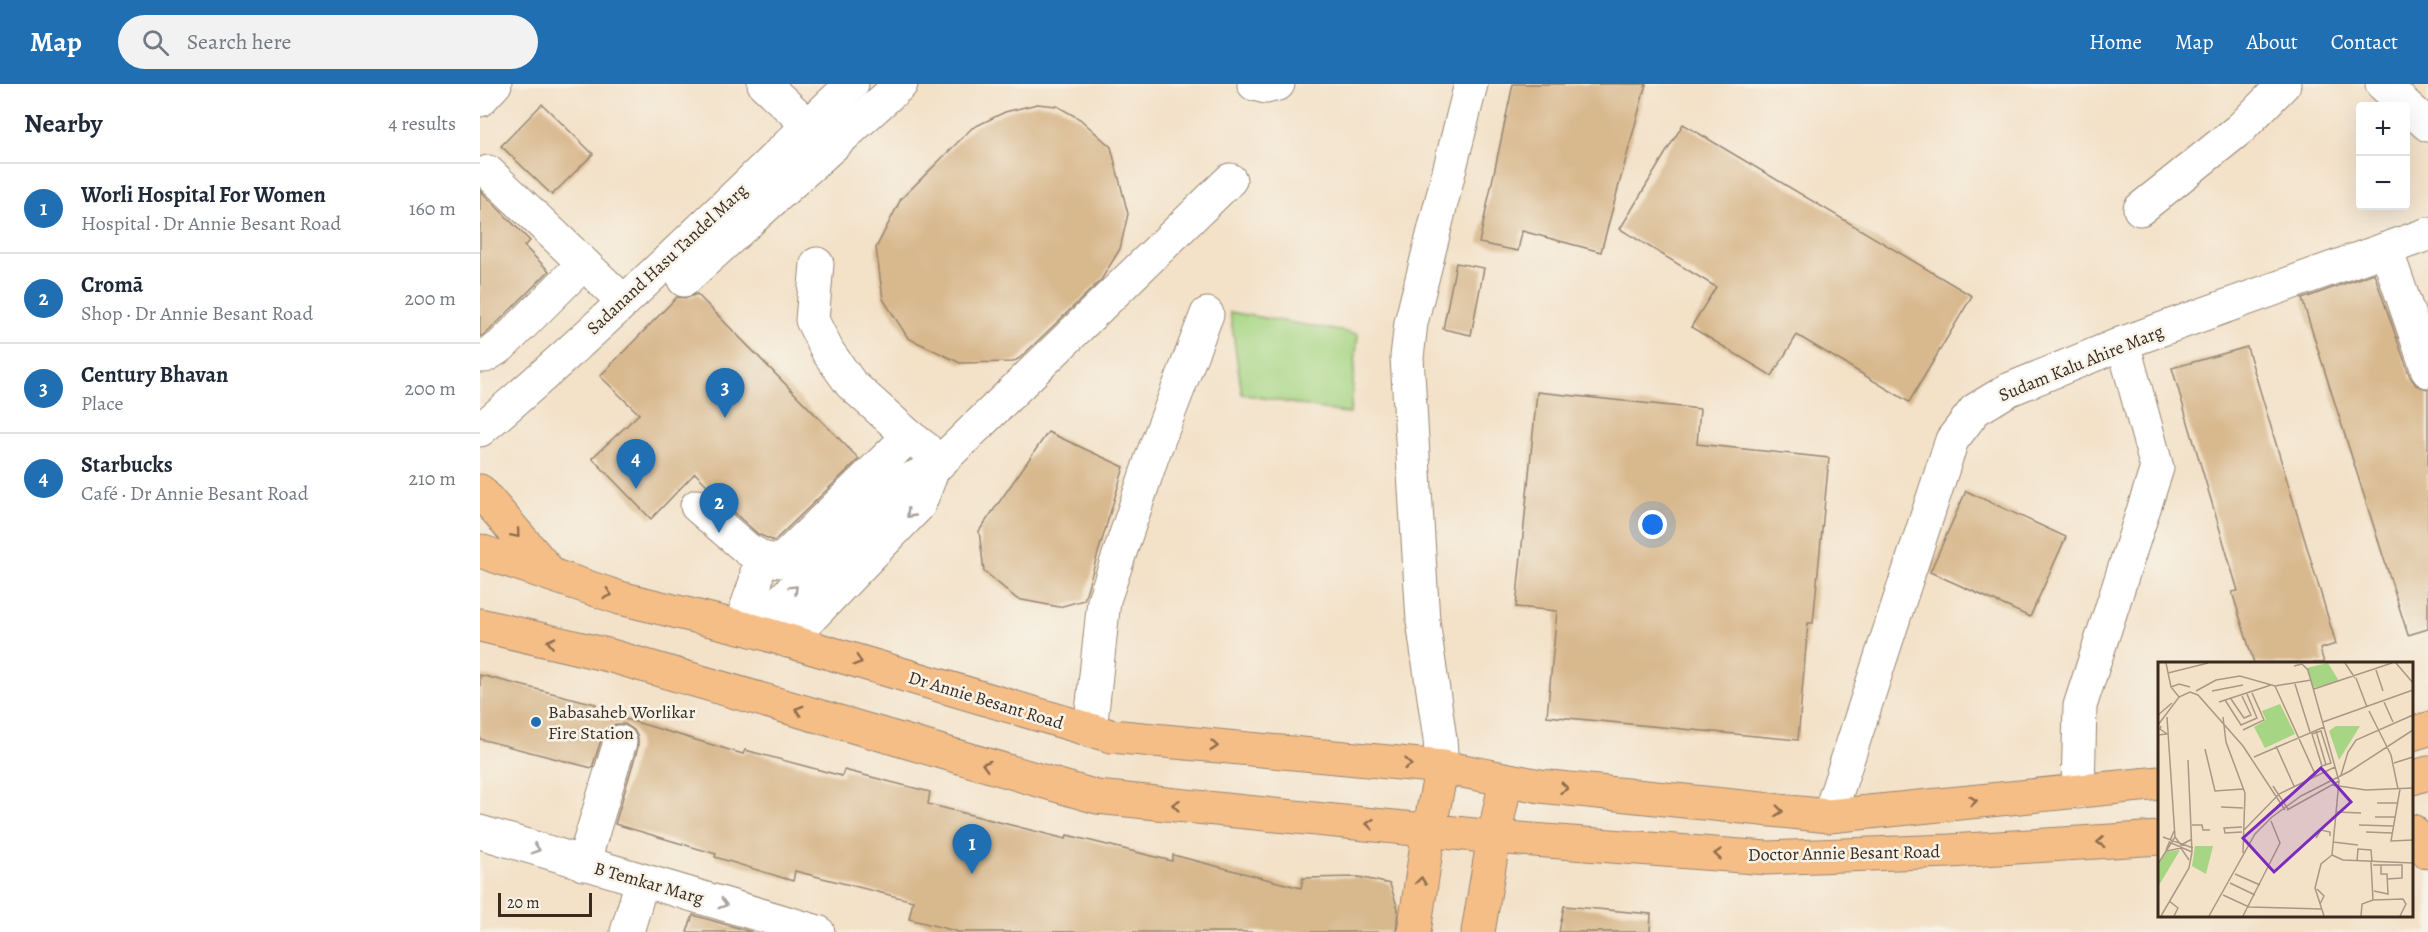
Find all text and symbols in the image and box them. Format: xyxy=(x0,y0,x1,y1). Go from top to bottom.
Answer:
search box xyxy=(118,15,538,69)
text: Map xyxy=(30,23,82,61)
icon: search xyxy=(139,26,172,59)
text: Search here xyxy=(187,27,291,57)
text: Home xyxy=(2089,28,2142,56)
text: Map xyxy=(2175,28,2213,56)
text: About xyxy=(2246,28,2298,56)
text: Contact xyxy=(2331,28,2398,56)
map controls xyxy=(2356,102,2410,210)
button: + xyxy=(2356,102,2410,156)
text: Nearby xyxy=(24,106,103,141)
text: 4 results xyxy=(388,110,456,137)
button: − xyxy=(2356,156,2410,210)
street label: Sadanand Hasu Tandel Marg xyxy=(582,178,752,340)
text: Worli Hospital For Women xyxy=(81,180,326,210)
text: 1 xyxy=(40,195,47,222)
text: 160 m xyxy=(409,195,456,222)
text: Hospital · Dr Annie Besant Road xyxy=(81,210,341,237)
text: Cromā xyxy=(81,270,143,300)
text: 2 xyxy=(39,285,48,312)
text: 200 m xyxy=(405,285,456,312)
text: Shop · Dr Annie Besant Road xyxy=(81,300,313,327)
street label: Sudam Kalu Ahire Marg xyxy=(1995,319,2167,407)
text: Century Bhavan xyxy=(81,360,228,390)
pin: 3 xyxy=(706,368,744,418)
text: 3 xyxy=(39,375,48,402)
text: 200 m xyxy=(405,375,456,402)
text: Place xyxy=(81,390,123,417)
pin: 4 xyxy=(616,440,656,489)
text: Starbucks xyxy=(81,450,173,480)
text: 4 xyxy=(39,465,48,492)
text: 210 m xyxy=(408,465,456,492)
text: Café · Dr Annie Besant Road xyxy=(81,480,309,507)
pin: 2 xyxy=(700,484,738,533)
one-way arrow xyxy=(906,507,917,517)
your location xyxy=(1638,510,1667,539)
one-way arrow xyxy=(509,527,520,538)
one-way arrow xyxy=(786,585,797,596)
one-way arrow xyxy=(603,587,613,600)
one-way arrow xyxy=(546,636,556,649)
one-way arrow xyxy=(852,654,863,666)
inset map xyxy=(2158,662,2413,917)
street label: Dr Annie Besant Road xyxy=(906,665,1067,735)
place label: Babasaheb Worlikar Fire Station xyxy=(548,700,695,745)
one-way arrow xyxy=(794,705,805,717)
marker: Babasaheb Worlikar Fire Station xyxy=(529,715,543,729)
one-way arrow xyxy=(1209,739,1218,752)
one-way arrow xyxy=(1403,757,1412,770)
one-way arrow xyxy=(981,759,991,772)
one-way arrow xyxy=(1560,781,1569,794)
one-way arrow xyxy=(1968,795,1977,808)
one-way arrow xyxy=(1172,799,1181,812)
one-way arrow xyxy=(1774,804,1783,817)
one-way arrow xyxy=(1366,818,1375,831)
pin: 1 xyxy=(952,824,992,874)
one-way arrow xyxy=(2097,835,2106,848)
street label: Doctor Annie Besant Road xyxy=(1748,839,1941,867)
one-way arrow xyxy=(530,842,541,854)
one-way arrow xyxy=(1713,848,1722,861)
street label: B Temkar Marg xyxy=(591,856,707,910)
one-way arrow xyxy=(1415,876,1427,886)
scale bar xyxy=(498,890,592,918)
text: 20 m xyxy=(507,892,540,914)
one-way arrow xyxy=(717,897,728,909)

